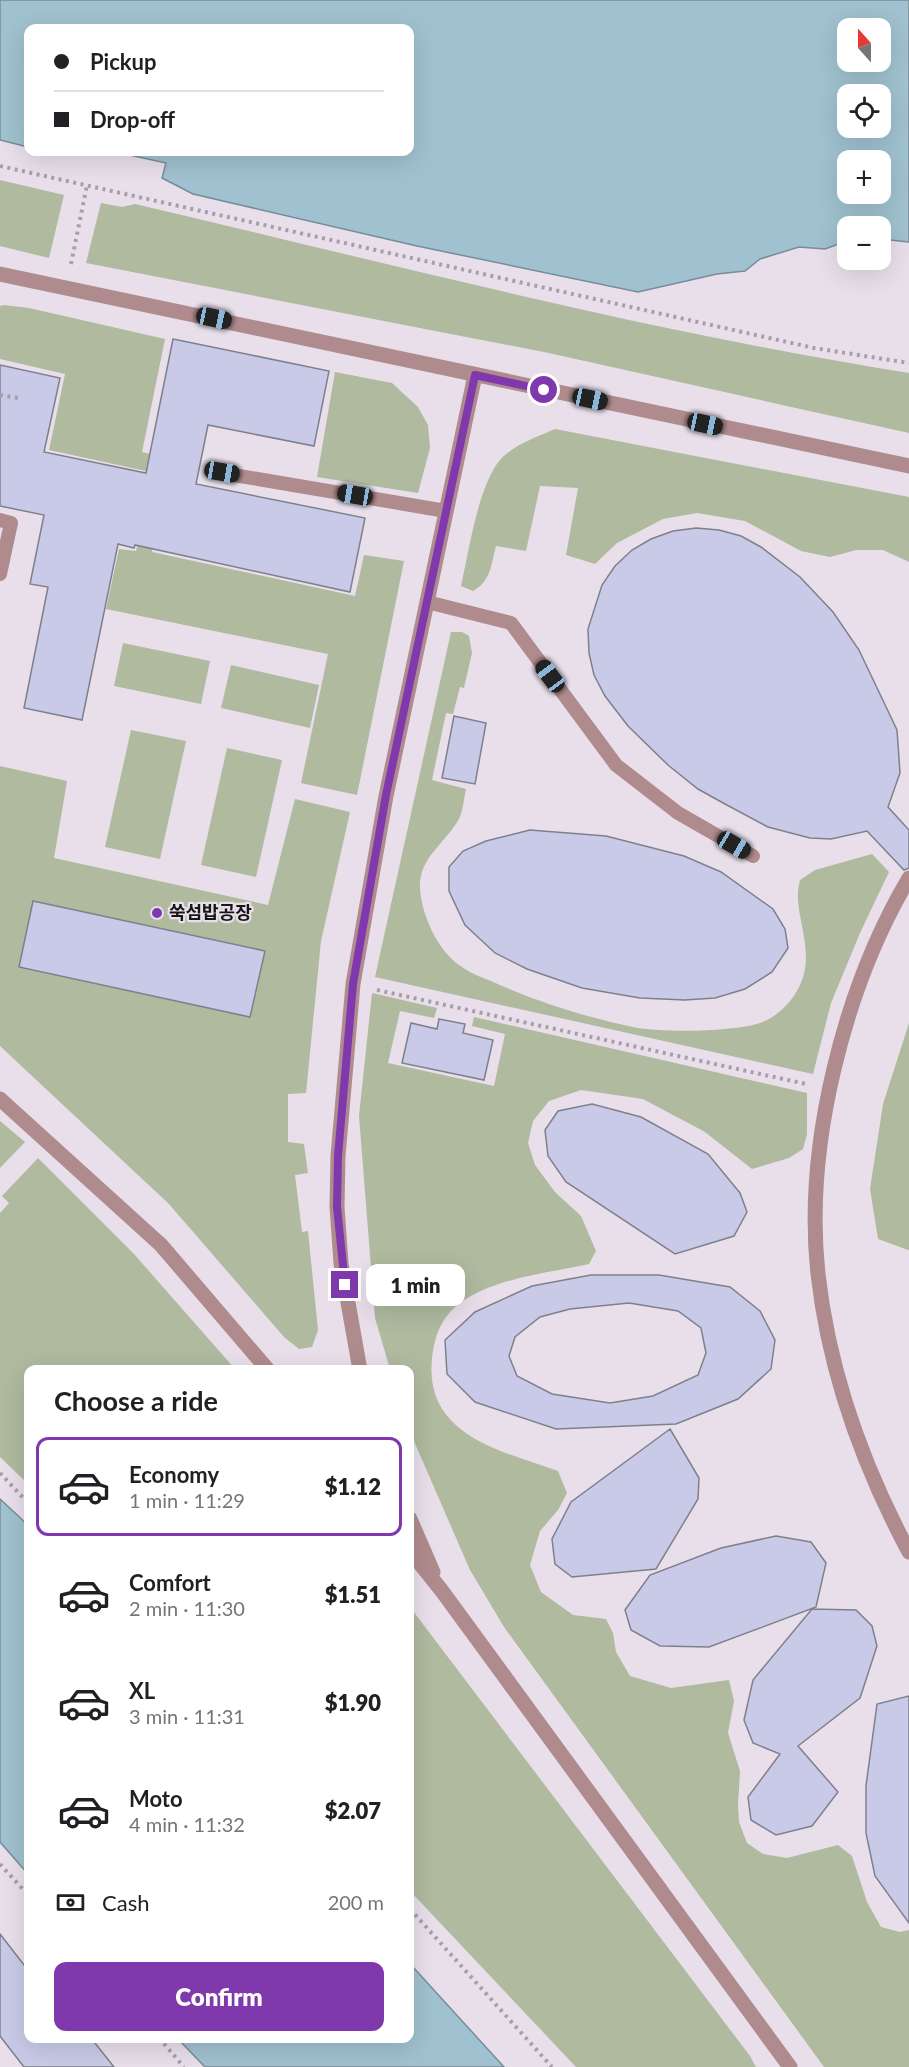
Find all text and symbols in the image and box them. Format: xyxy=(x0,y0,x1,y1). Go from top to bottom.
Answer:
north arrow xyxy=(837,18,891,72)
map controls xyxy=(837,18,891,270)
text: Pickup xyxy=(90,48,156,75)
button: locate xyxy=(837,84,891,138)
text: Drop-off xyxy=(90,106,175,133)
button: + xyxy=(837,150,891,204)
button: − xyxy=(837,216,891,270)
car xyxy=(195,305,233,331)
route start xyxy=(530,376,557,403)
car xyxy=(571,386,609,412)
car xyxy=(686,411,724,437)
car xyxy=(203,460,241,484)
car xyxy=(336,483,374,507)
car xyxy=(532,656,568,696)
car xyxy=(714,828,754,862)
place label: 쑥섬밥공장 xyxy=(169,901,252,923)
marker: 쑥섬밥공장 xyxy=(150,906,164,920)
callout: 1 min xyxy=(366,1264,465,1306)
route end xyxy=(331,1271,358,1298)
text: 1 min xyxy=(391,1273,440,1297)
text: Choose a ride xyxy=(54,1384,218,1417)
icon: car xyxy=(57,1460,111,1514)
text: Economy xyxy=(129,1461,219,1488)
text: $1.12 xyxy=(325,1473,381,1500)
text: 1 min · 11:29 xyxy=(129,1488,245,1512)
icon: car xyxy=(57,1568,111,1622)
text: Comfort xyxy=(129,1569,211,1596)
text: $1.51 xyxy=(325,1581,381,1608)
text: 2 min · 11:30 xyxy=(129,1596,245,1620)
icon: car xyxy=(57,1676,111,1730)
text: XL xyxy=(129,1677,155,1704)
text: $1.90 xyxy=(325,1689,381,1716)
text: 3 min · 11:31 xyxy=(129,1704,245,1728)
icon: car xyxy=(57,1784,111,1838)
text: Moto xyxy=(129,1785,183,1812)
text: $2.07 xyxy=(325,1797,381,1824)
text: 4 min · 11:32 xyxy=(129,1812,245,1836)
icon: cash xyxy=(54,1886,87,1919)
text: Cash xyxy=(102,1889,149,1916)
text: 200 m xyxy=(328,1890,384,1914)
button: Confirm xyxy=(54,1962,384,2031)

